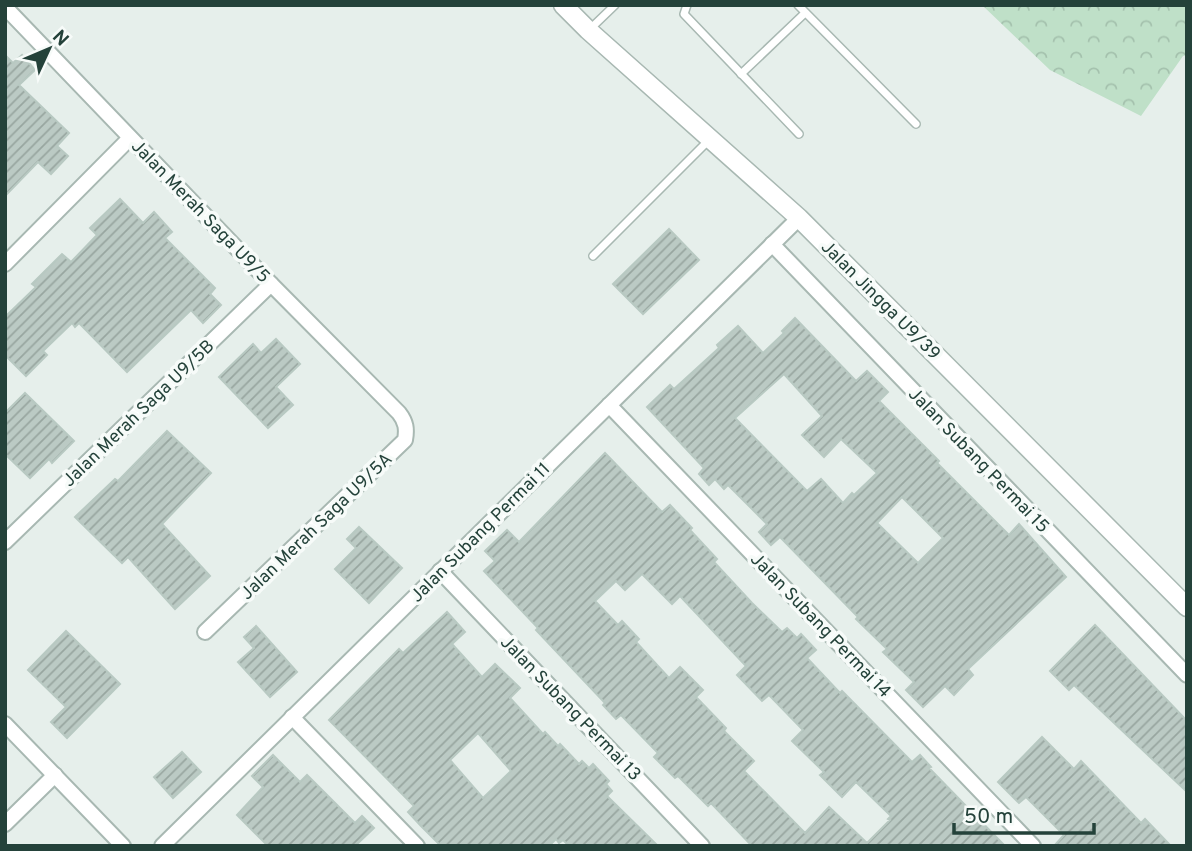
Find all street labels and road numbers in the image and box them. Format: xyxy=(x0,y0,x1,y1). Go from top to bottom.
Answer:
street label: Jalan Merah Saga U9/5 xyxy=(125,136,274,289)
street label: Jalan Jingga U9/39 xyxy=(815,236,945,366)
street label: Jalan Merah Saga U9/5B xyxy=(58,336,220,493)
street label: Jalan Subang Permai 15 xyxy=(902,383,1053,539)
street label: Jalan Merah Saga U9/5A xyxy=(236,448,398,606)
street label: Jalan Subang Permai 11 xyxy=(406,458,556,608)
street label: Jalan Subang Permai 14 xyxy=(745,549,895,704)
street label: Jalan Subang Permai 13 xyxy=(495,632,645,787)

